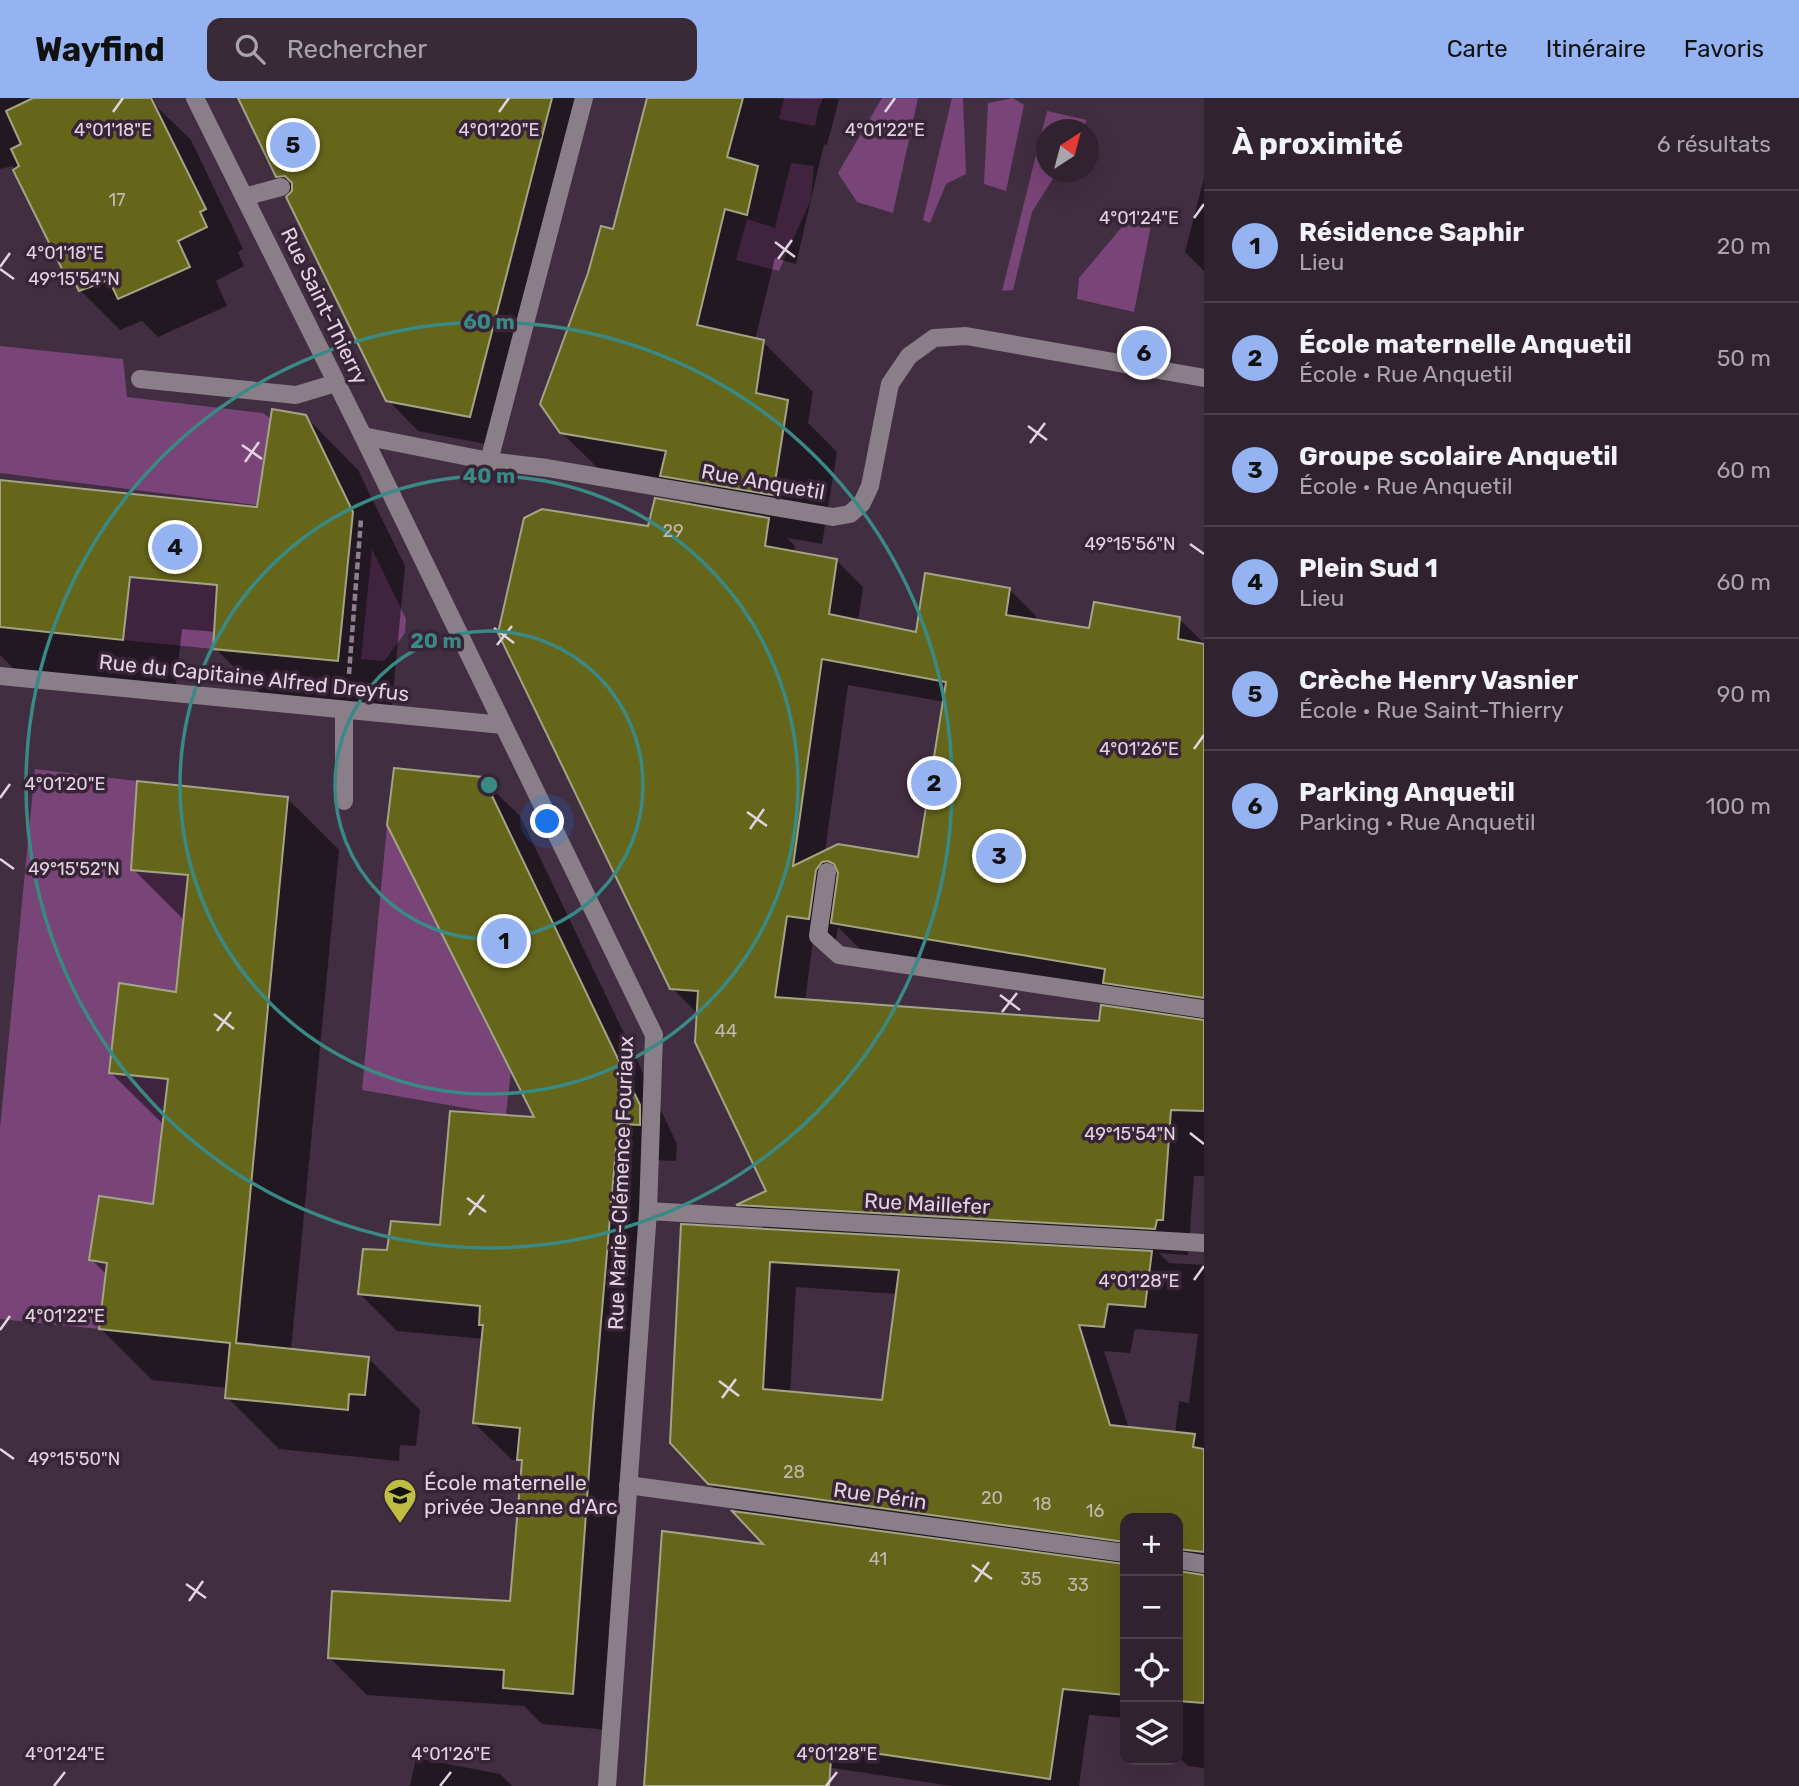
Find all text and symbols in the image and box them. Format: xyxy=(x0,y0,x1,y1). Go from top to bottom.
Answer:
search box xyxy=(207,18,697,81)
text: Wayfind xyxy=(35,30,165,69)
icon: search xyxy=(231,30,269,68)
text: Rechercher xyxy=(287,34,427,65)
text: Carte xyxy=(1447,35,1508,63)
text: Itinéraire xyxy=(1546,35,1646,63)
text: Favoris xyxy=(1684,35,1764,63)
text: 4°01'18"E xyxy=(74,119,152,141)
pin: 5 xyxy=(270,119,316,171)
text: 4°01'20"E xyxy=(459,119,539,141)
text: 4°01'22"E xyxy=(845,119,925,141)
north arrow xyxy=(1036,119,1099,182)
text: À proximité xyxy=(1232,126,1403,162)
text: 6 résultats xyxy=(1657,130,1771,158)
house number: 17 xyxy=(109,189,125,211)
text: 4°01'24"E xyxy=(1099,207,1179,229)
text: Résidence Saphir xyxy=(1299,217,1524,248)
street label: Rue Saint-Thierry xyxy=(276,223,373,389)
text: 1 xyxy=(1249,232,1261,260)
text: 20 m xyxy=(1717,232,1771,260)
text: 4°01'18"E xyxy=(26,242,104,264)
text: Lieu xyxy=(1299,248,1344,276)
text: 49°15'54"N xyxy=(28,268,120,290)
text: 60 m xyxy=(463,309,515,334)
pin: 6 xyxy=(1121,327,1167,379)
text: École maternelle Anquetil xyxy=(1299,329,1632,360)
text: 2 xyxy=(1248,344,1262,372)
text: 50 m xyxy=(1717,344,1771,372)
text: École · Rue Anquetil xyxy=(1299,360,1513,388)
text: Groupe scolaire Anquetil xyxy=(1299,441,1618,472)
text: 3 xyxy=(1247,456,1263,484)
text: 60 m xyxy=(1716,456,1771,484)
street label: Rue Anquetil xyxy=(699,458,827,505)
text: 40 m xyxy=(463,463,515,488)
text: École · Rue Anquetil xyxy=(1299,472,1513,500)
house number: 29 xyxy=(662,520,684,542)
pin: 4 xyxy=(152,521,198,573)
text: 49°15'56"N xyxy=(1084,533,1176,555)
text: Plein Sud 1 xyxy=(1299,553,1438,584)
text: 4 xyxy=(1247,568,1263,596)
text: 60 m xyxy=(1716,568,1771,596)
text: Lieu xyxy=(1299,584,1344,612)
text: 20 m xyxy=(410,628,462,653)
street label: Rue du Capitaine Alfred Dreyfus xyxy=(98,649,410,706)
text: Crèche Henry Vasnier xyxy=(1299,665,1578,696)
text: 5 xyxy=(1248,680,1262,708)
text: 90 m xyxy=(1717,680,1771,708)
text: École · Rue Saint-Thierry xyxy=(1299,696,1564,724)
text: 4°01'26"E xyxy=(1099,738,1179,760)
pin: 2 xyxy=(911,757,957,809)
text: 4°01'20"E xyxy=(25,773,105,795)
centre of rings xyxy=(477,773,501,797)
text: Parking Anquetil xyxy=(1299,777,1515,808)
text: 6 xyxy=(1248,792,1262,820)
text: 100 m xyxy=(1706,792,1771,820)
your location xyxy=(530,804,564,838)
text: Parking · Rue Anquetil xyxy=(1299,808,1536,836)
pin: 3 xyxy=(976,830,1022,882)
text: 49°15'52"N xyxy=(28,858,120,880)
pin: 1 xyxy=(481,915,527,967)
house number: 44 xyxy=(715,1020,737,1042)
street label: Rue Marie-Clémence Fouriaux xyxy=(603,1035,638,1331)
text: 49°15'54"N xyxy=(1084,1123,1176,1145)
street label: Rue Maillefer xyxy=(863,1188,991,1219)
text: 4°01'28"E xyxy=(1099,1270,1179,1292)
text: 4°01'22"E xyxy=(25,1305,105,1327)
text: 49°15'50"N xyxy=(28,1448,120,1470)
house number: 28 xyxy=(783,1461,805,1483)
place label: École maternelle privée Jeanne d'Arc xyxy=(424,1470,618,1519)
school or university icon: École maternelle privée Jeanne d'Arc xyxy=(381,1476,419,1525)
street label: Rue Périn xyxy=(832,1477,928,1514)
house number: 20 xyxy=(981,1487,1003,1509)
house number: 18 xyxy=(1032,1493,1052,1515)
house number: 16 xyxy=(1086,1500,1104,1522)
map controls xyxy=(1120,1513,1183,1765)
button: + xyxy=(1120,1513,1183,1576)
house number: 41 xyxy=(869,1548,887,1570)
house number: 35 xyxy=(1020,1568,1042,1590)
house number: 33 xyxy=(1067,1574,1089,1596)
button: − xyxy=(1120,1576,1183,1639)
button: locate xyxy=(1120,1639,1183,1702)
button: layers xyxy=(1120,1702,1183,1765)
text: 4°01'24"E xyxy=(25,1743,105,1765)
text: 4°01'26"E xyxy=(411,1743,491,1765)
text: 4°01'28"E xyxy=(797,1743,877,1765)

